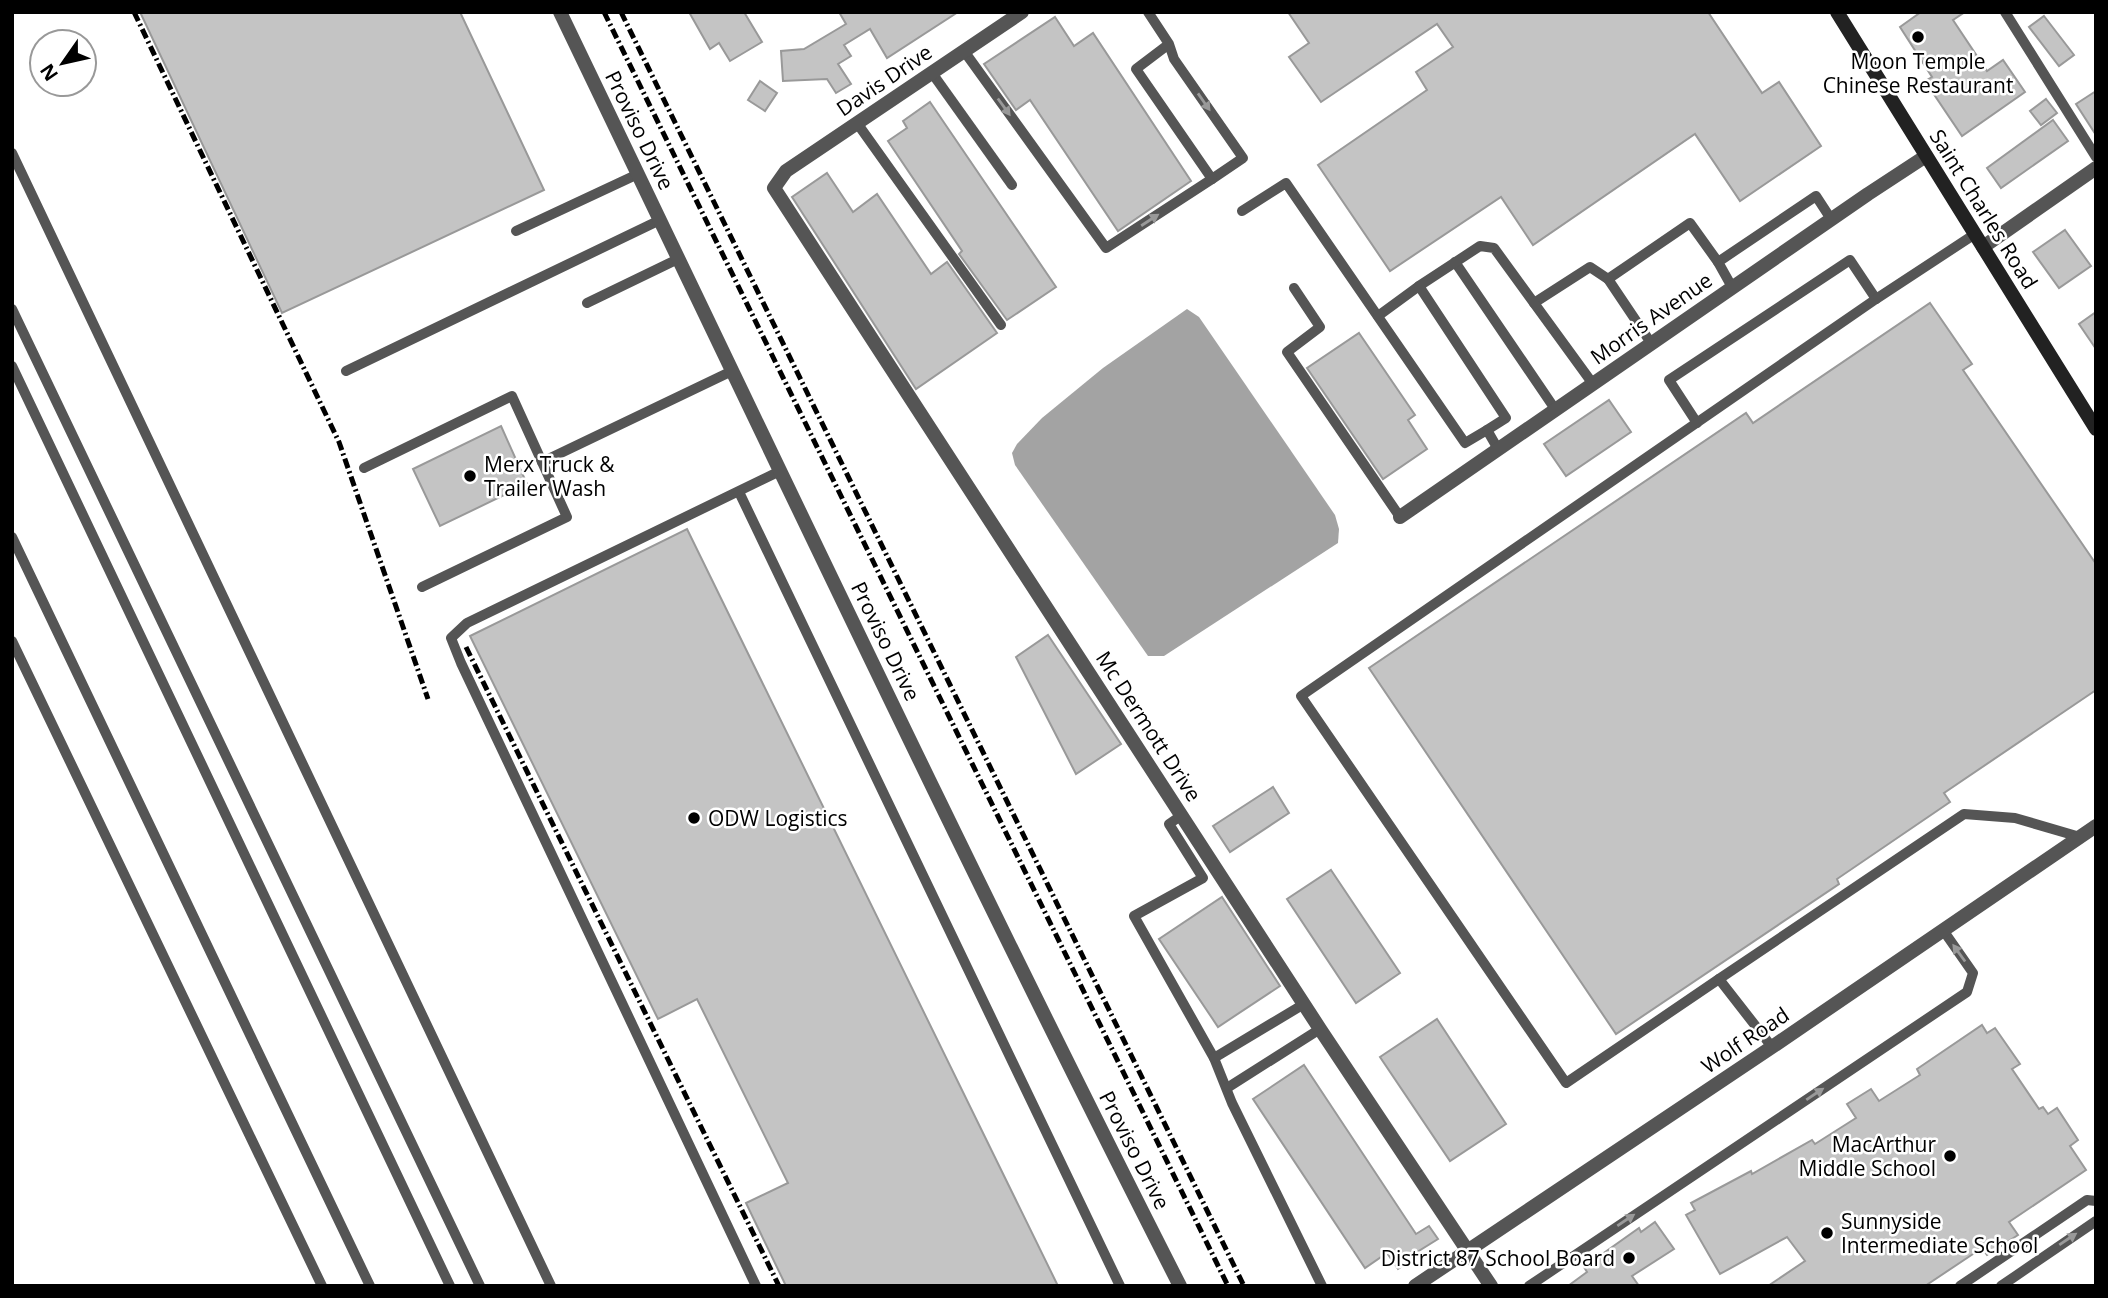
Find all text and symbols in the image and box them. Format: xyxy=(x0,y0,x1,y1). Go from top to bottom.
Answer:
north arrow xyxy=(28,28,98,98)
marker: Moon Temple Chinese Restaurant xyxy=(1910,29,1926,45)
street label: Davis Drive xyxy=(831,38,937,122)
place label: Moon Temple Chinese Restaurant xyxy=(1823,47,2013,99)
text: N xyxy=(34,59,64,86)
street label: Proviso Drive xyxy=(599,66,681,194)
one-way arrow xyxy=(1197,93,1211,111)
one-way arrow xyxy=(997,98,1011,116)
street label: Saint Charles Road xyxy=(1924,124,2044,294)
one-way arrow xyxy=(1140,213,1160,226)
street label: Morris Avenue xyxy=(1585,266,1717,370)
place label: Merx Truck & Trailer Wash xyxy=(484,450,615,502)
marker: Merx Truck & Trailer Wash xyxy=(462,468,478,484)
street label: Proviso Drive xyxy=(845,577,927,705)
street label: Mc Dermott Drive xyxy=(1090,645,1208,807)
place label: ODW Logistics xyxy=(708,804,848,832)
marker: ODW Logistics xyxy=(686,810,702,826)
one-way arrow xyxy=(1952,943,1966,962)
street label: Wolf Road xyxy=(1696,1000,1794,1080)
street label: Proviso Drive xyxy=(1093,1086,1177,1214)
one-way arrow xyxy=(1806,1087,1824,1101)
place label: MacArthur Middle School xyxy=(1799,1130,1936,1182)
marker: MacArthur Middle School xyxy=(1942,1148,1958,1164)
place label: Sunnyside Intermediate School xyxy=(1841,1207,2038,1259)
one-way arrow xyxy=(1617,1214,1636,1227)
marker: Sunnyside Intermediate School xyxy=(1819,1225,1835,1241)
one-way arrow xyxy=(2059,1233,2078,1246)
place label: District 87 School Board xyxy=(1381,1244,1615,1272)
marker: District 87 School Board xyxy=(1621,1250,1637,1266)

